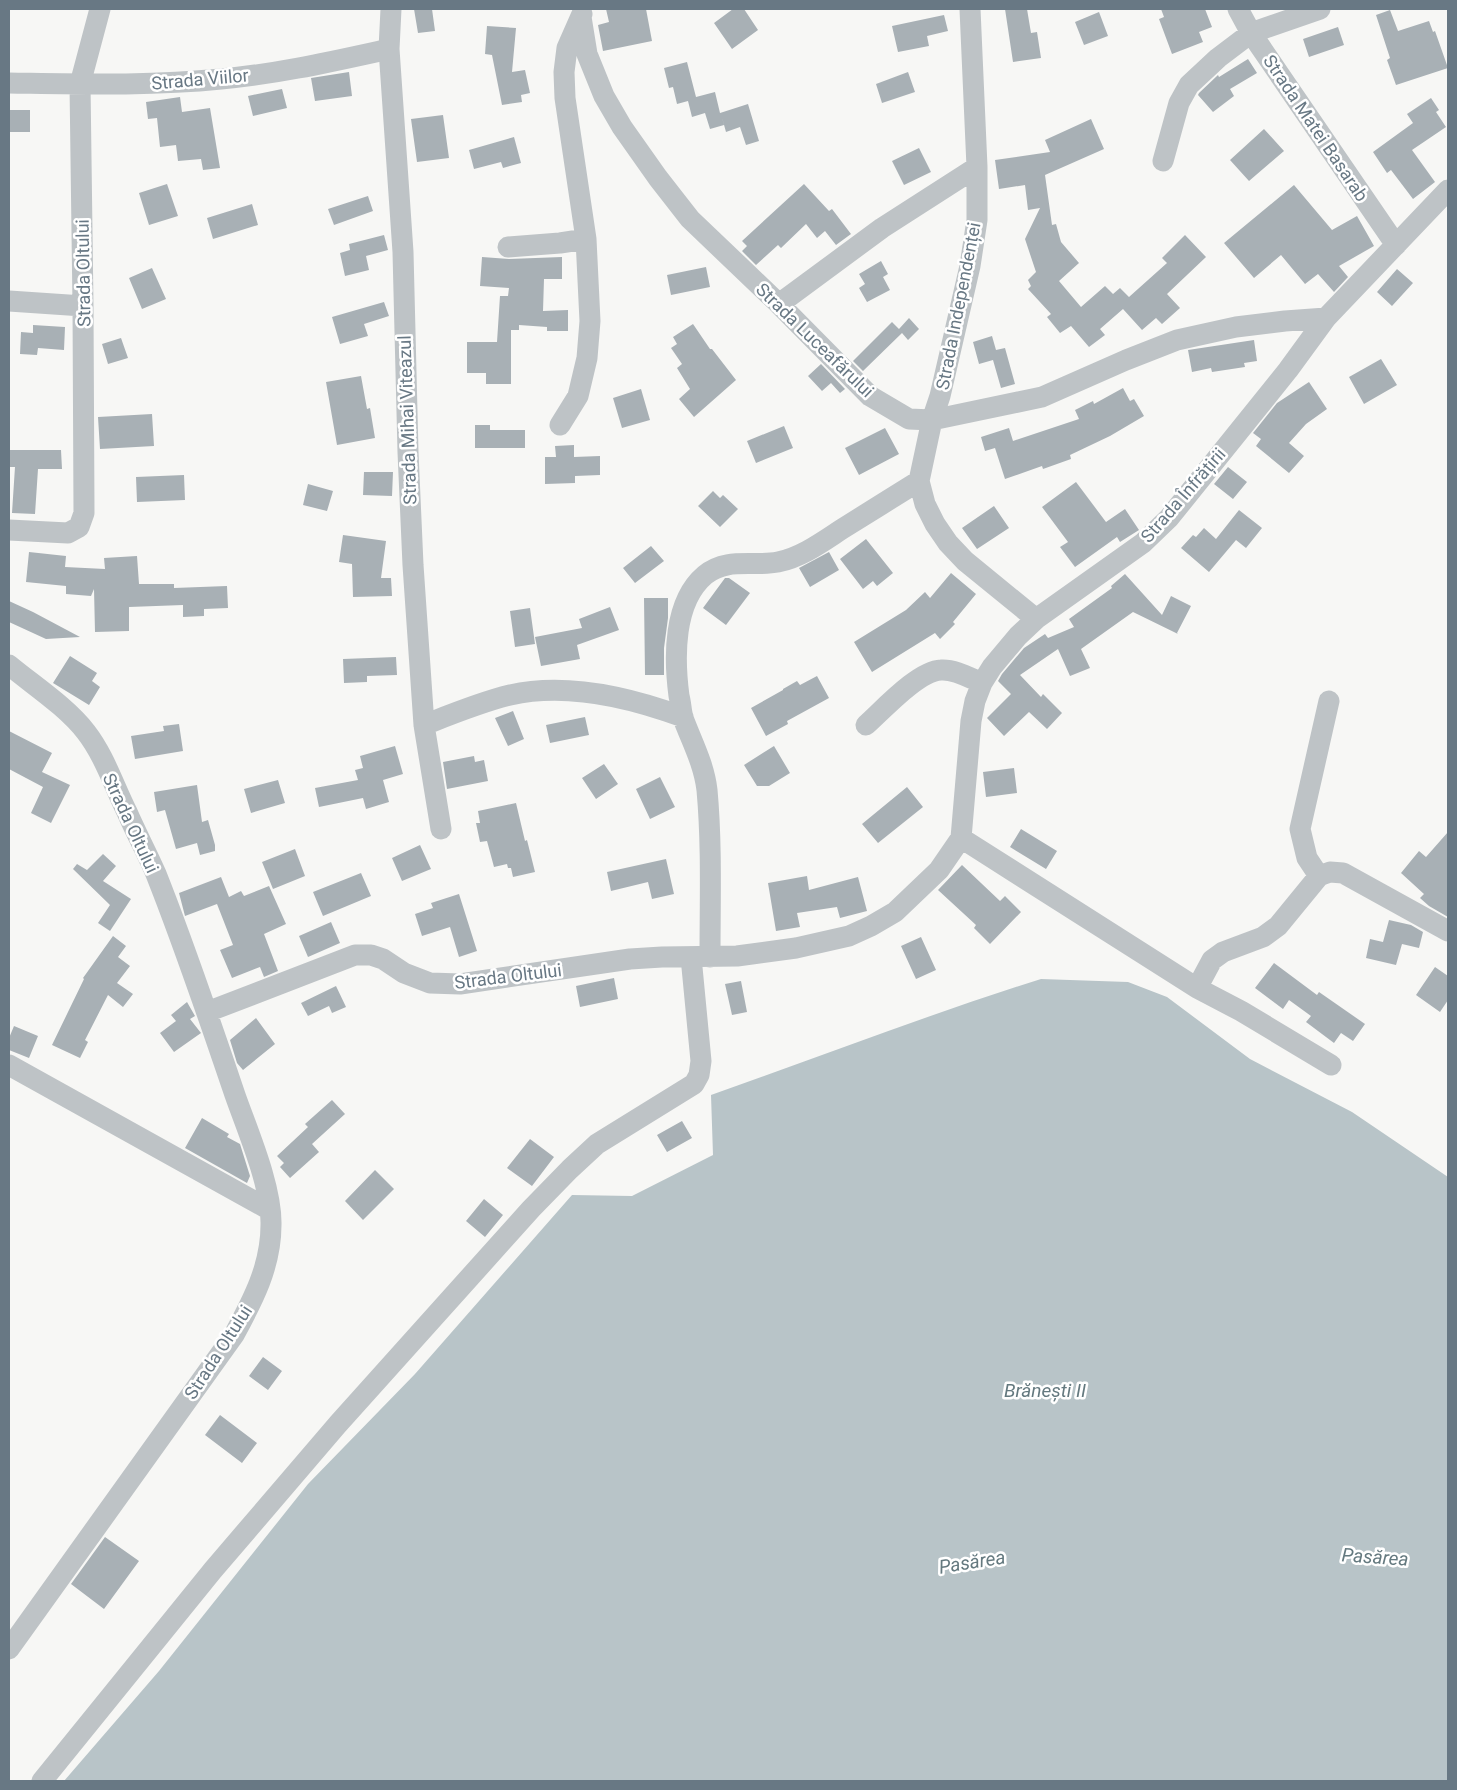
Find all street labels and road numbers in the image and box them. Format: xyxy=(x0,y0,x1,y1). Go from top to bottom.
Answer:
street label: Strada Matei Basarab xyxy=(1259,51,1373,205)
street label: Strada Viilor xyxy=(151,64,249,94)
street label: Strada Oltului xyxy=(72,219,94,327)
street label: Strada Independenței xyxy=(931,221,986,392)
street label: Strada Luceafărului xyxy=(752,279,878,401)
street label: Strada Mihai Viteazul xyxy=(394,335,420,505)
street label: Strada Înfrățirii xyxy=(1136,443,1230,547)
street label: Strada Oltului xyxy=(99,770,163,876)
street label: Strada Oltului xyxy=(453,959,563,993)
street label: Strada Oltului xyxy=(180,1301,256,1403)

